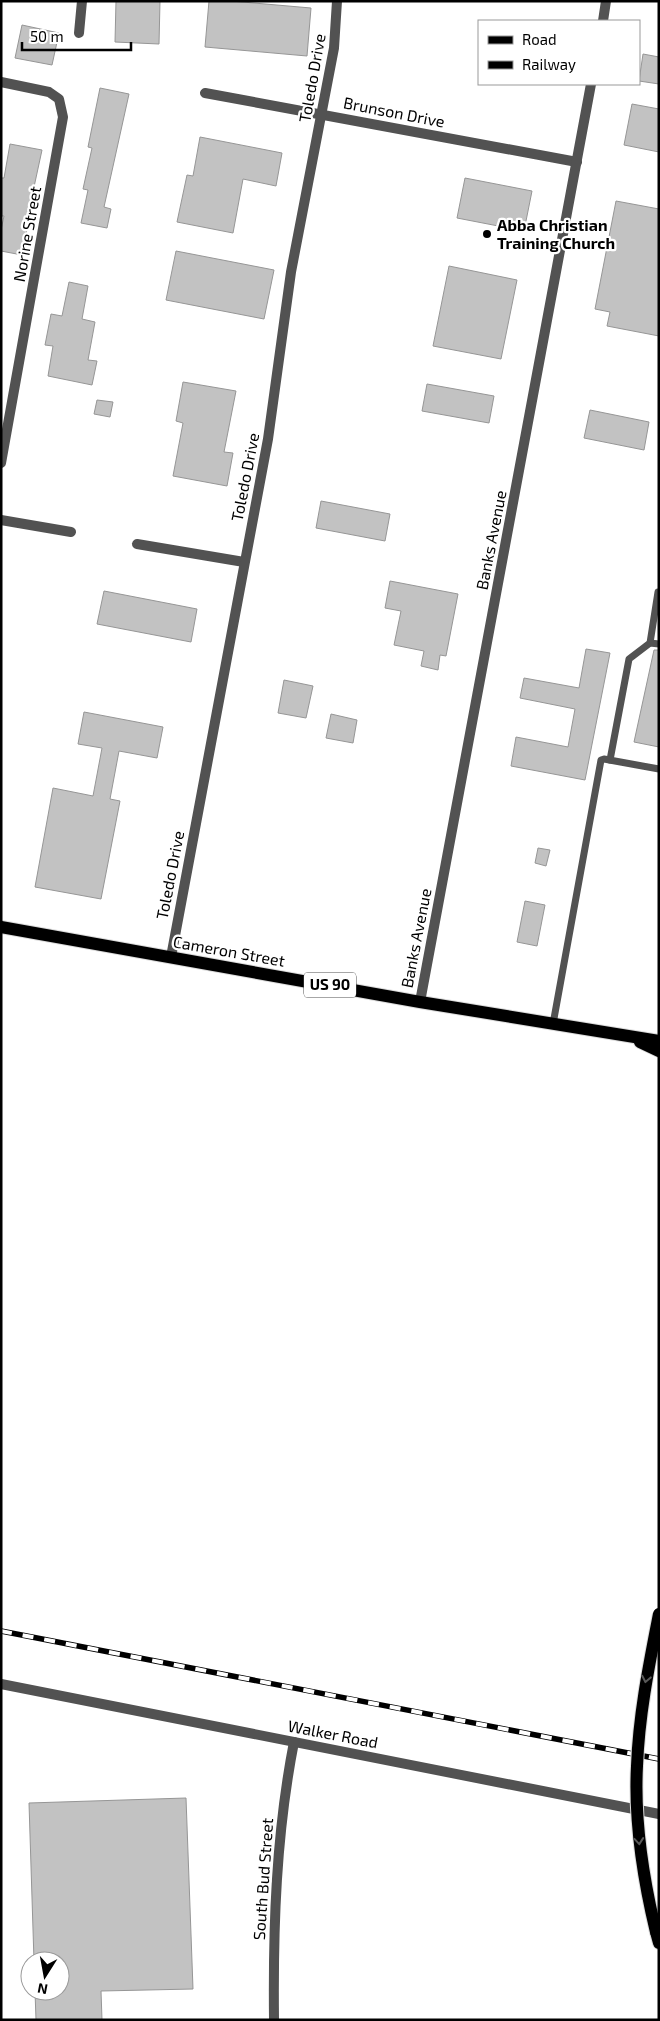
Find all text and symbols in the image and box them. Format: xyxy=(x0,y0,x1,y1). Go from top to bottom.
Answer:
scale bar xyxy=(22,20,131,52)
legend xyxy=(478,20,640,85)
text: 50 m xyxy=(30,27,64,45)
text: Road xyxy=(522,30,557,48)
street label: Toledo Drive xyxy=(294,32,329,124)
text: Railway xyxy=(522,55,576,73)
street label: Brunson Drive xyxy=(342,92,446,131)
street label: Norine Street xyxy=(9,185,44,283)
place label: Abba Christian Training Church xyxy=(497,215,615,252)
marker: Abba Christian Training Church xyxy=(481,228,493,240)
street label: Toledo Drive xyxy=(227,431,262,523)
street label: Banks Avenue xyxy=(472,488,509,591)
street label: Toledo Drive xyxy=(152,829,187,921)
street label: Banks Avenue xyxy=(397,886,434,989)
street label: Cameron Street xyxy=(172,931,286,970)
road number: US 90 xyxy=(304,972,356,998)
one-way arrow xyxy=(642,1675,652,1684)
street label: Walker Road xyxy=(286,1715,380,1752)
street label: South Bud Street xyxy=(249,1817,276,1941)
one-way arrow xyxy=(634,1838,645,1846)
north arrow xyxy=(20,1951,70,2001)
text: N xyxy=(36,1980,49,1999)

